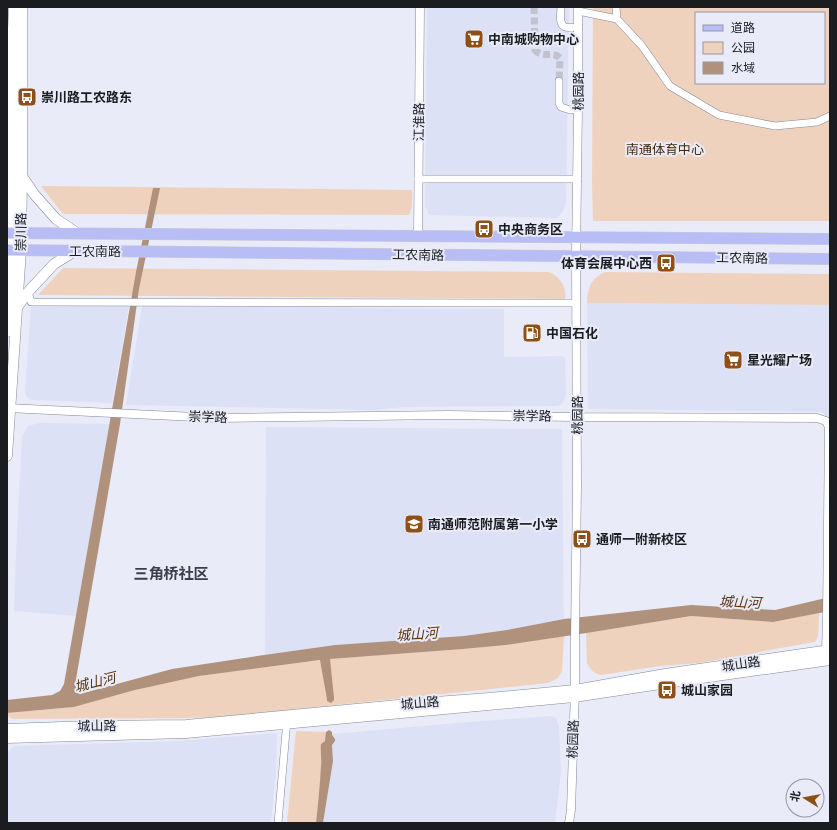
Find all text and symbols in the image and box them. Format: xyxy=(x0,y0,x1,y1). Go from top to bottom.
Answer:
legend xyxy=(695,12,825,84)
text: 道路 xyxy=(731,21,755,35)
supermarket icon: 中南城购物中心 xyxy=(463,28,485,50)
place label: 中南城购物中心 xyxy=(488,32,579,47)
text: 公园 xyxy=(731,41,755,55)
text: 水域 xyxy=(731,61,755,75)
street label: 桃园路 xyxy=(571,71,586,111)
bus stop icon: 崇川路工农路东 xyxy=(16,86,38,108)
place label: 崇川路工农路东 xyxy=(41,90,132,105)
street label: 江淮路 xyxy=(411,102,427,142)
park label: 南通体育中心 xyxy=(626,142,704,157)
street label: 崇川路 xyxy=(13,212,29,252)
bus stop icon: 中央商务区 xyxy=(473,218,495,240)
place label: 中央商务区 xyxy=(498,222,563,237)
street label: 工农南路 xyxy=(69,244,121,259)
street label: 工农南路 xyxy=(392,247,444,263)
street label: 工农南路 xyxy=(716,250,768,266)
bus stop icon: 体育会展中心西 xyxy=(655,252,677,274)
place label: 体育会展中心西 xyxy=(561,256,652,271)
fuel station icon: 中国石化 xyxy=(521,322,543,344)
place label: 中国石化 xyxy=(546,326,598,341)
supermarket icon: 星光耀广场 xyxy=(722,349,744,371)
place label: 星光耀广场 xyxy=(747,353,812,368)
street label: 桃园路 xyxy=(570,395,585,435)
street label: 崇学路 xyxy=(512,408,552,424)
street label: 崇学路 xyxy=(188,409,228,425)
school or university icon: 南通师范附属第一小学 xyxy=(403,513,425,535)
place label: 南通师范附属第一小学 xyxy=(428,517,558,532)
bus stop icon: 通师一附新校区 xyxy=(571,528,593,550)
place label: 通师一附新校区 xyxy=(596,532,687,547)
district label: 三角桥社区 xyxy=(133,565,209,582)
water label: 城山河 xyxy=(719,593,764,611)
water label: 城山河 xyxy=(395,624,441,643)
street label: 城山路 xyxy=(721,654,761,674)
water label: 城山河 xyxy=(73,668,120,695)
bus stop icon: 城山家园 xyxy=(656,679,678,701)
place label: 城山家园 xyxy=(681,683,733,698)
street label: 城山路 xyxy=(400,694,440,712)
street label: 城山路 xyxy=(77,718,117,734)
street label: 桃园路 xyxy=(565,719,581,759)
north arrow xyxy=(785,778,825,818)
text: 北 xyxy=(788,790,802,803)

